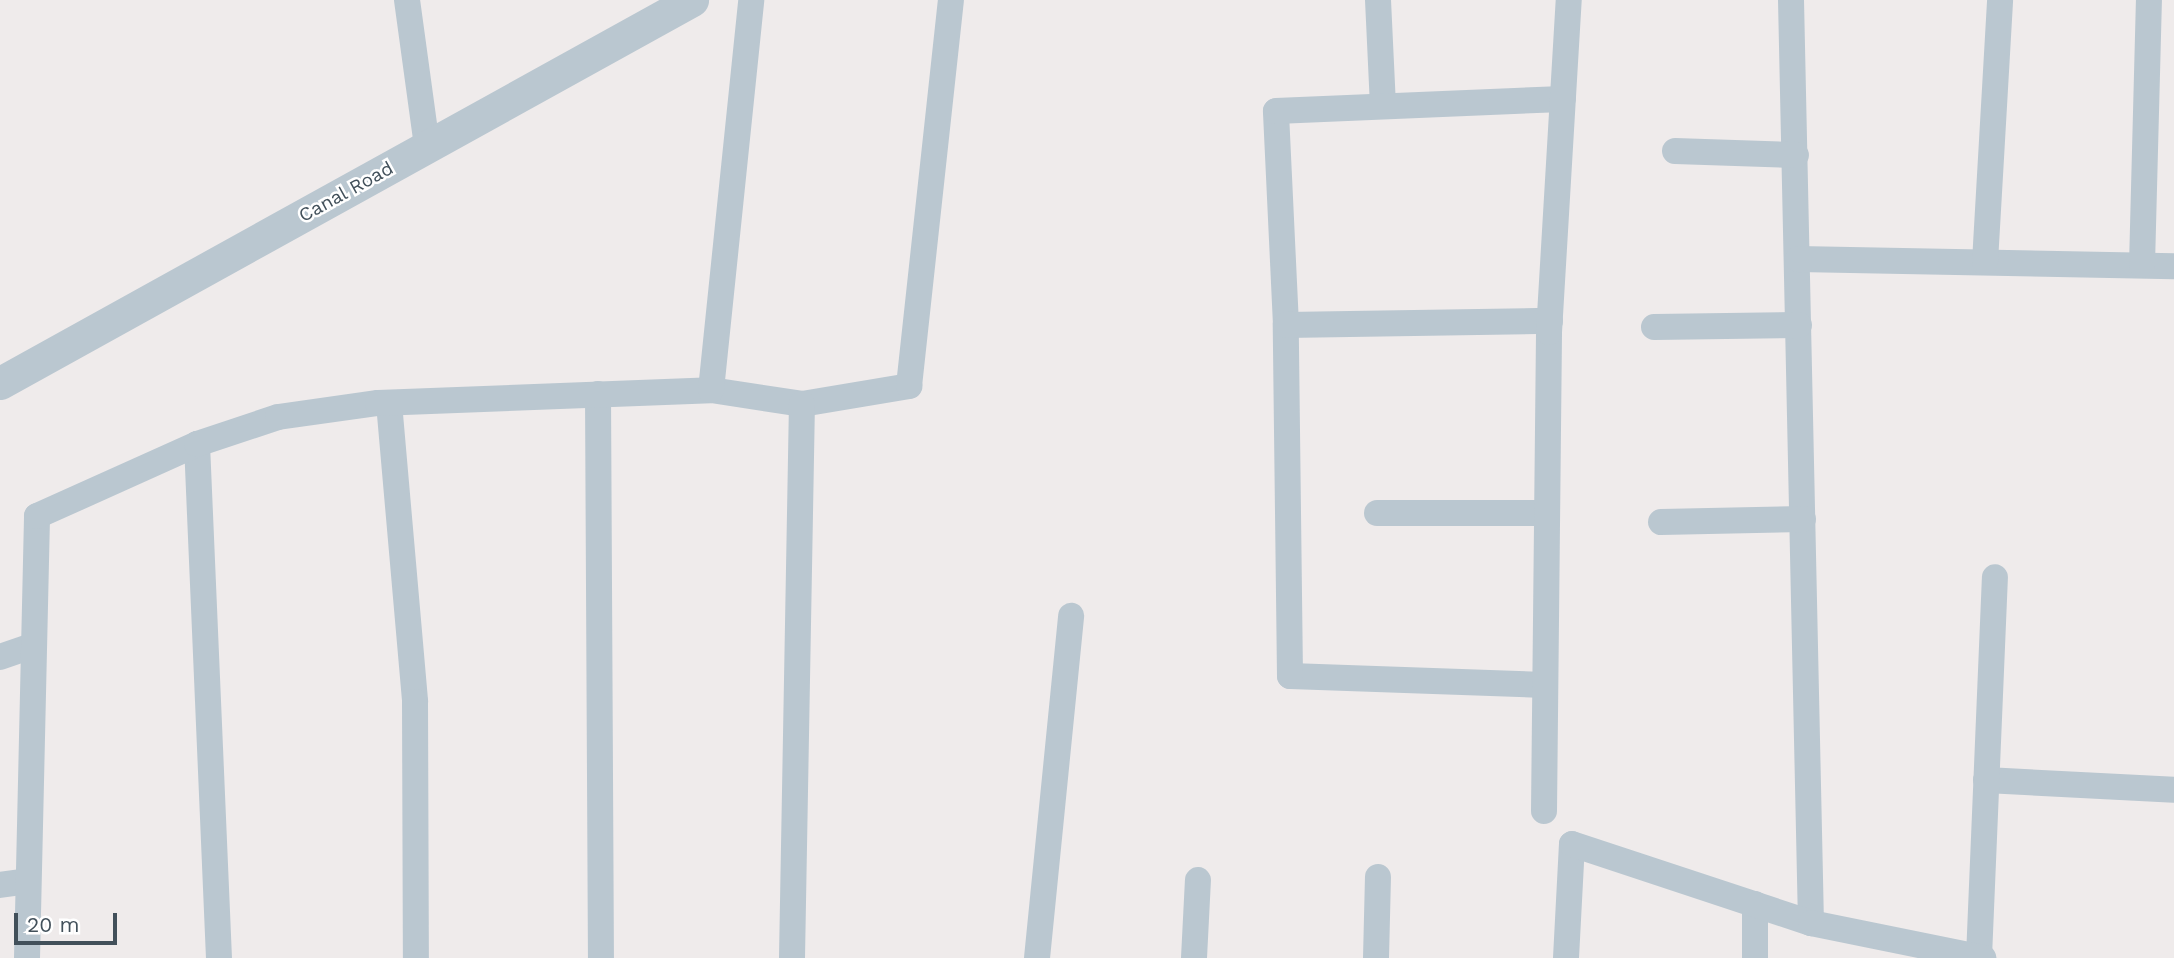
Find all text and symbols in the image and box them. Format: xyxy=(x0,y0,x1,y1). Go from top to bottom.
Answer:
street label: Canal Road xyxy=(295,157,397,227)
scale bar xyxy=(18,898,121,942)
text: 20 m xyxy=(27,912,79,937)

